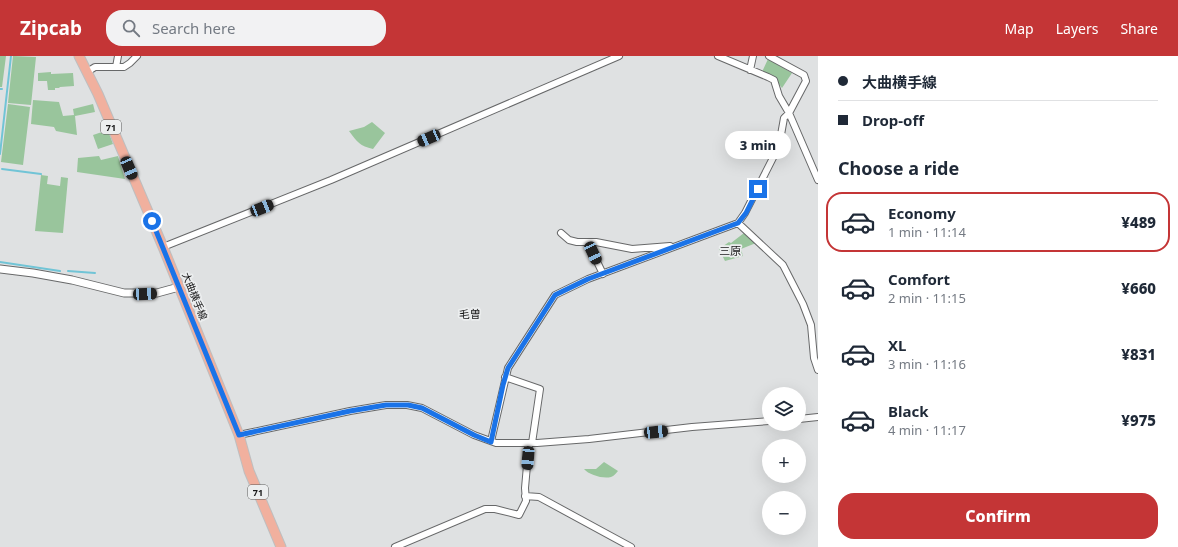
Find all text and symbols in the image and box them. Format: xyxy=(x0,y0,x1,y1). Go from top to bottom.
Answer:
search box xyxy=(106,10,386,46)
text: Zipcab xyxy=(20,15,82,41)
icon: search xyxy=(120,17,142,39)
text: Search here xyxy=(152,18,235,38)
text: Map xyxy=(1005,19,1034,38)
text: Layers xyxy=(1056,19,1098,38)
text: Share xyxy=(1120,19,1158,38)
text: 大曲横手線 xyxy=(862,72,937,92)
text: Drop-off xyxy=(862,110,924,130)
road number: 71 xyxy=(101,120,121,134)
car xyxy=(416,128,442,148)
callout: 3 min xyxy=(725,131,791,159)
text: 3 min xyxy=(740,136,776,154)
car xyxy=(119,155,139,181)
text: Choose a ride xyxy=(838,156,959,180)
route end xyxy=(749,180,767,198)
car xyxy=(249,198,275,218)
text: Economy xyxy=(888,203,956,223)
icon: car xyxy=(840,204,876,240)
route start xyxy=(143,212,161,230)
text: ¥489 xyxy=(1121,212,1156,232)
text: 1 min · 11:14 xyxy=(888,223,966,241)
car xyxy=(582,240,604,266)
district label: 三原 xyxy=(719,243,741,258)
text: Comfort xyxy=(888,269,950,289)
street label: 大曲横手線 xyxy=(179,270,211,322)
icon: car xyxy=(840,270,876,306)
text: ¥660 xyxy=(1121,278,1156,298)
car xyxy=(133,287,157,301)
text: 2 min · 11:15 xyxy=(888,289,966,307)
district label: 毛曽 xyxy=(459,306,481,321)
text: XL xyxy=(888,335,906,355)
icon: car xyxy=(840,336,876,372)
text: ¥831 xyxy=(1121,344,1156,364)
text: 3 min · 11:16 xyxy=(888,355,966,373)
map controls xyxy=(762,387,806,535)
button: layers xyxy=(762,387,806,431)
text: Black xyxy=(888,401,928,421)
icon: car xyxy=(840,402,876,438)
text: ¥975 xyxy=(1121,410,1156,430)
text: 4 min · 11:17 xyxy=(888,421,966,439)
car xyxy=(643,425,669,439)
button: + xyxy=(762,439,806,483)
car xyxy=(521,446,535,470)
road number: 71 xyxy=(248,485,268,499)
button: − xyxy=(762,491,806,535)
button: Confirm xyxy=(838,493,1158,539)

